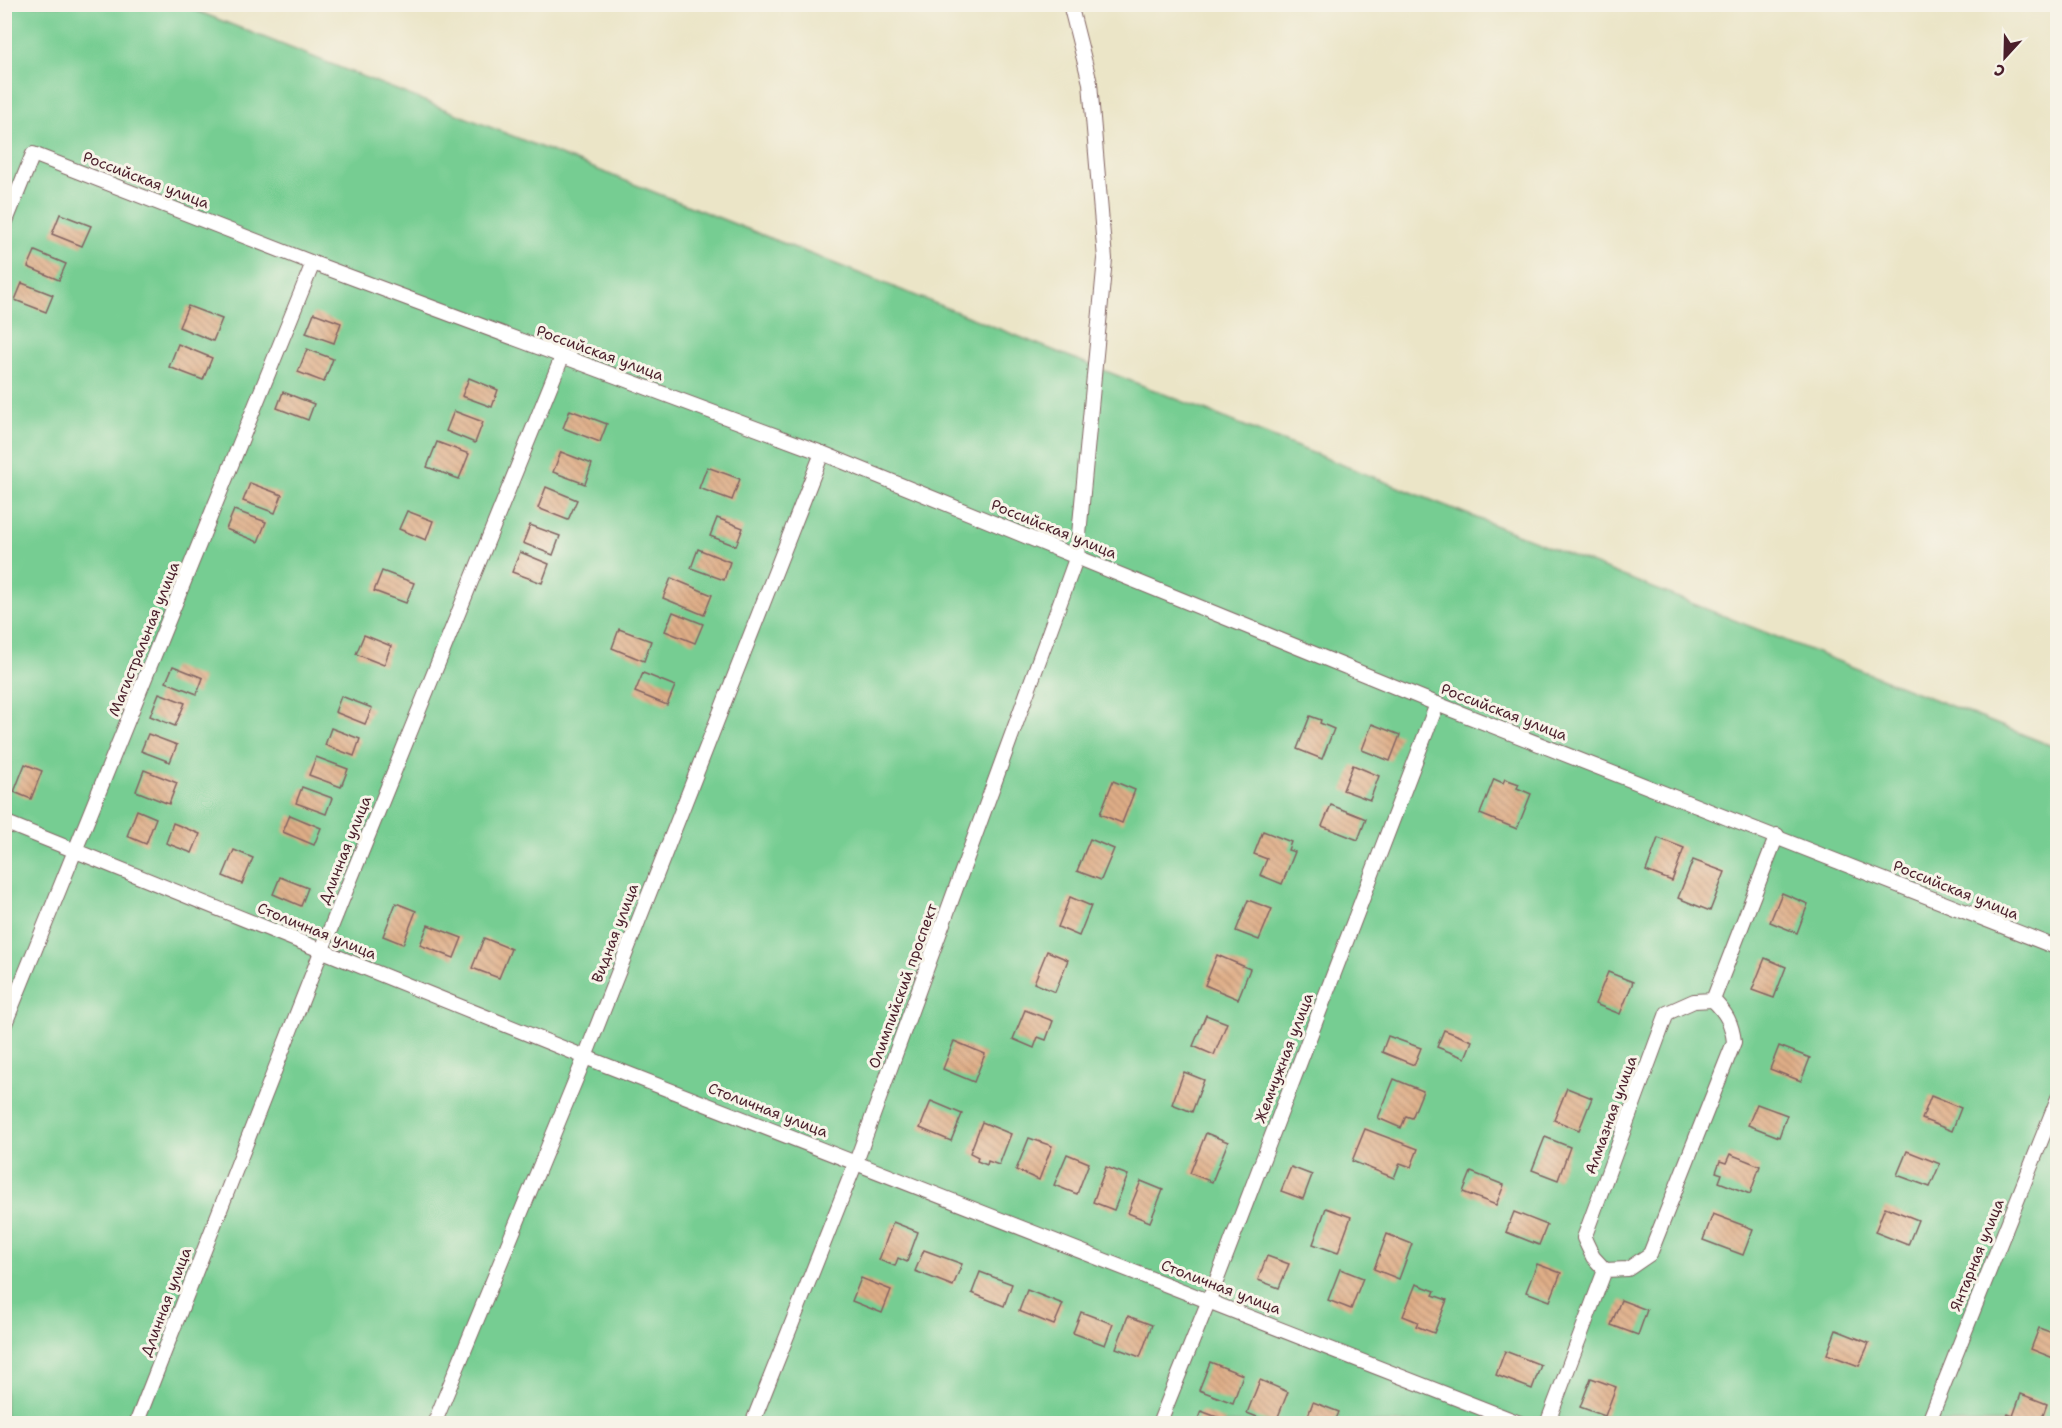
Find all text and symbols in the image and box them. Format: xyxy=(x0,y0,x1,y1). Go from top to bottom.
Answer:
north arrow xyxy=(1975,27,2035,87)
text: С xyxy=(1991,59,2008,82)
street label: Российская улица xyxy=(80,147,213,214)
street label: Российская улица xyxy=(534,321,667,386)
street label: Российская улица xyxy=(988,495,1121,564)
street label: Магистральная улица xyxy=(104,558,184,719)
street label: Российская улица xyxy=(1438,679,1571,746)
street label: Длинная улица xyxy=(314,792,376,907)
street label: Российская улица xyxy=(1890,856,2023,925)
street label: Видная улица xyxy=(587,880,643,985)
street label: Столичная улица xyxy=(254,898,380,964)
street label: Олимпийский проспект xyxy=(864,900,942,1071)
street label: Жемчужная улица xyxy=(1250,990,1318,1126)
street label: Алмазная улица xyxy=(1580,1052,1642,1177)
street label: Столичная улица xyxy=(705,1078,831,1142)
street label: Янтарная улица xyxy=(1945,1195,2009,1314)
street label: Длинная улица xyxy=(136,1244,196,1359)
street label: Столичная улица xyxy=(1158,1255,1284,1319)

